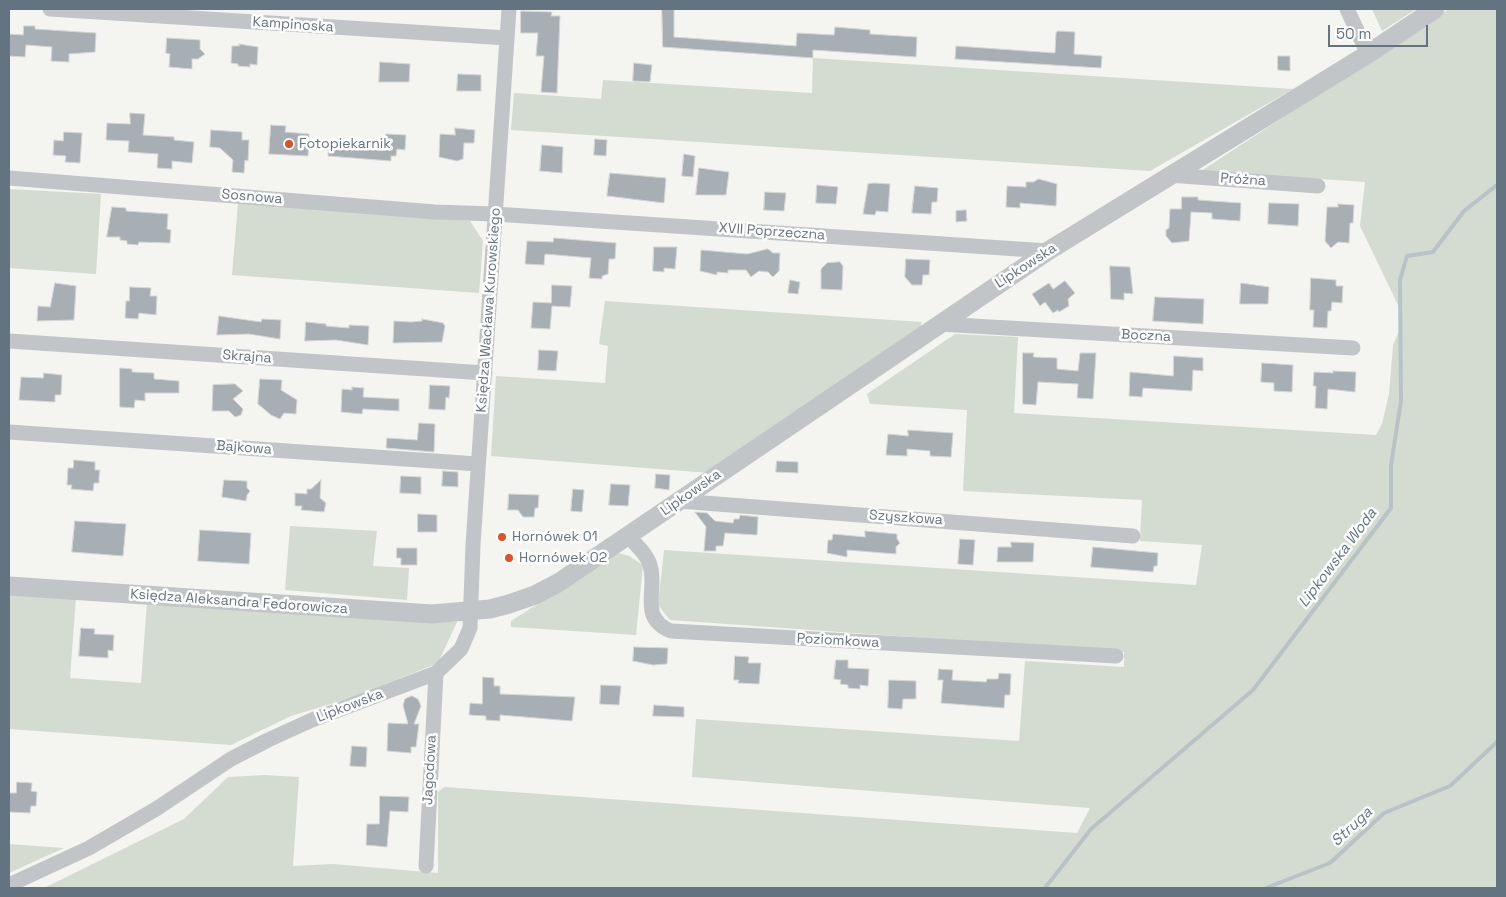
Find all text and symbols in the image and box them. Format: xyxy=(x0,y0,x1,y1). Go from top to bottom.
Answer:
street label: Kampinoska xyxy=(252,14,334,36)
scale bar xyxy=(1331,15,1431,47)
text: 50 m xyxy=(1336,24,1371,43)
place label: Fotopiekarnik xyxy=(299,136,391,152)
marker: Fotopiekarnik xyxy=(283,138,295,150)
street label: Próżna xyxy=(1220,170,1266,190)
street label: Sosnowa xyxy=(221,186,283,208)
street label: Księdza Wacława Kurowskiego xyxy=(473,207,505,413)
street label: XVII Poprzeczna xyxy=(718,220,826,244)
street label: Lipkowska xyxy=(992,240,1060,292)
street label: Boczna xyxy=(1121,326,1171,346)
street label: Skrajna xyxy=(222,347,272,367)
street label: Bajkowa xyxy=(216,438,272,458)
street label: Lipkowska xyxy=(658,466,724,520)
water label: Lipkowska Woda xyxy=(1295,505,1381,611)
street label: Szyszkowa xyxy=(869,507,943,529)
place label: Hornówek 01 xyxy=(512,529,598,545)
marker: Hornówek 01 xyxy=(496,531,508,543)
place label: Hornówek 02 xyxy=(519,550,607,566)
marker: Hornówek 02 xyxy=(503,552,515,564)
street label: Księdza Aleksandra Fedorowicza xyxy=(130,586,348,618)
street label: Poziomkowa xyxy=(796,630,880,652)
street label: Lipkowska xyxy=(314,686,386,726)
street label: Jagodowa xyxy=(420,735,440,805)
water label: Struga xyxy=(1328,804,1376,850)

